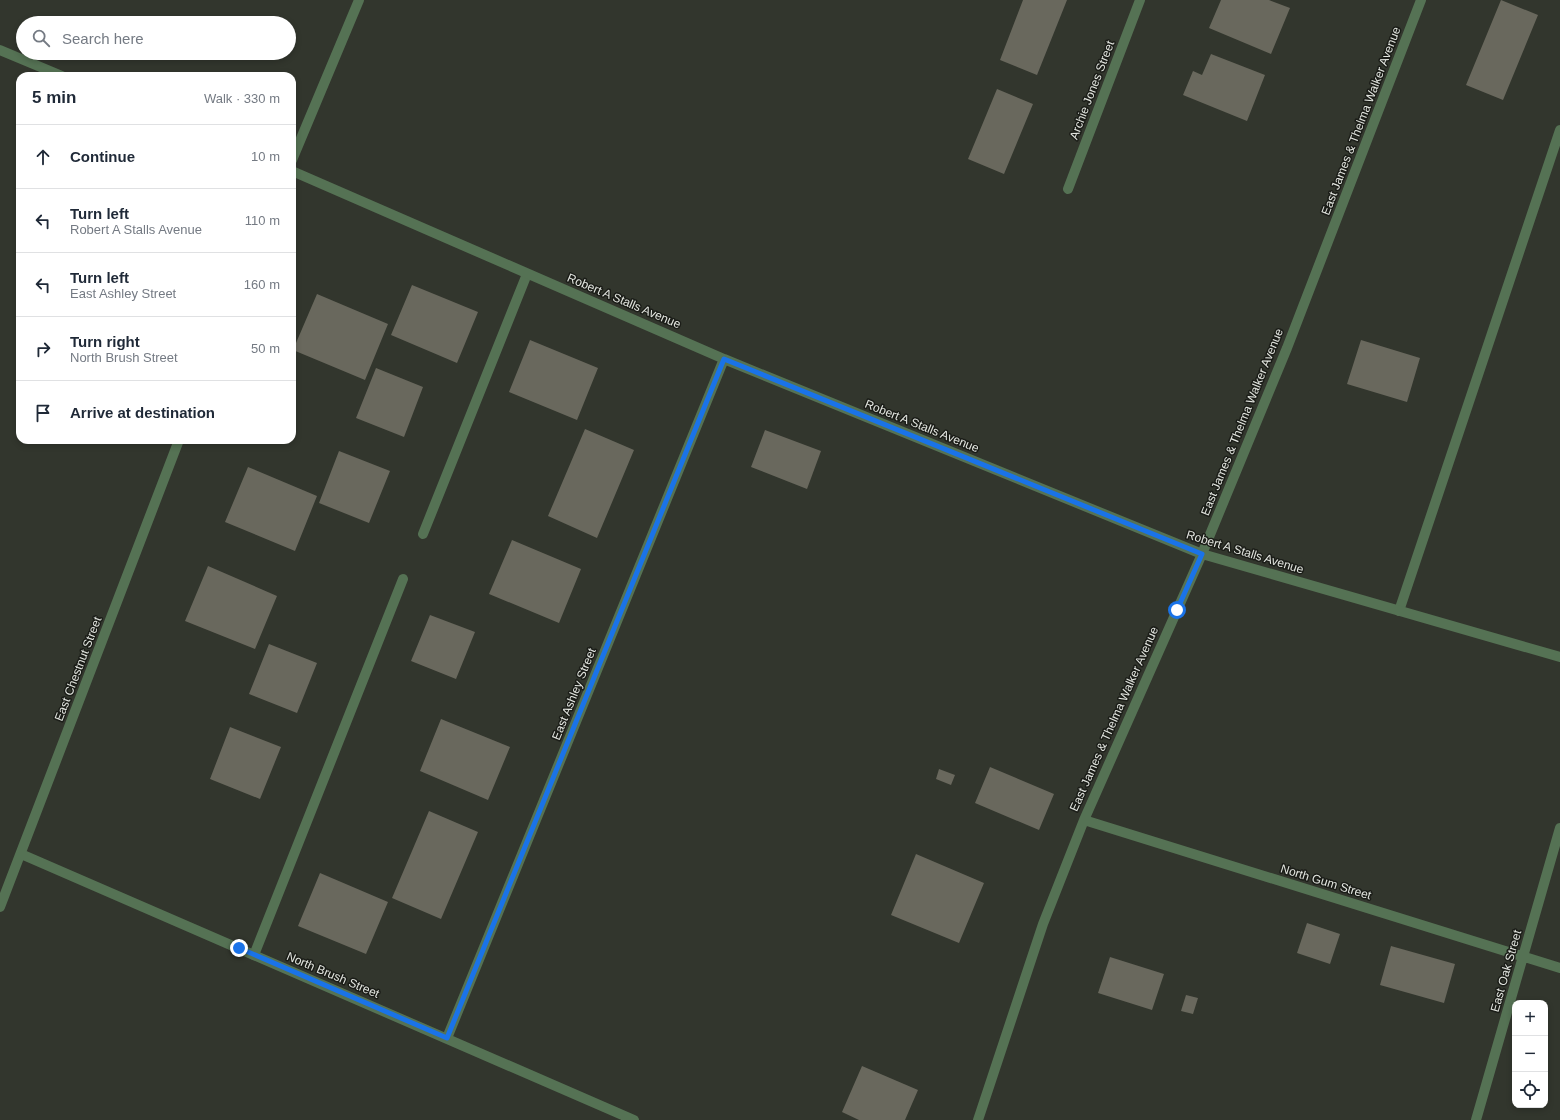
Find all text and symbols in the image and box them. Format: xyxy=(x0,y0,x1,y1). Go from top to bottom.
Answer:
search box xyxy=(16,16,296,60)
street label: East James & Thelma Walker Avenue xyxy=(1319,25,1404,217)
icon: search xyxy=(30,27,52,49)
text: Search here xyxy=(62,30,144,47)
street label: Archie Jones Street xyxy=(1067,38,1118,141)
text: 5 min xyxy=(32,88,76,107)
text: Walk · 330 m xyxy=(204,91,280,106)
icon: ahead xyxy=(32,146,54,168)
text: Continue xyxy=(70,148,135,165)
text: 10 m xyxy=(251,149,280,164)
text: Turn left xyxy=(70,205,129,222)
icon: left xyxy=(32,210,54,232)
text: 110 m xyxy=(245,213,280,228)
text: Robert A Stalls Avenue xyxy=(70,222,202,237)
text: Turn left xyxy=(70,269,129,286)
street label: Robert A Stalls Avenue xyxy=(565,271,683,331)
icon: left xyxy=(32,274,54,296)
text: 160 m xyxy=(244,277,280,292)
text: East Ashley Street xyxy=(70,286,176,301)
street label: East James & Thelma Walker Avenue xyxy=(1198,326,1286,518)
text: Turn right xyxy=(70,333,140,350)
icon: right xyxy=(32,338,54,360)
text: 50 m xyxy=(251,341,280,356)
text: North Brush Street xyxy=(70,350,178,365)
street label: Robert A Stalls Avenue xyxy=(863,397,981,455)
icon: arrive xyxy=(32,402,54,424)
text: Arrive at destination xyxy=(70,404,215,421)
street label: Robert A Stalls Avenue xyxy=(1185,527,1306,577)
route start xyxy=(1168,601,1186,619)
street label: East Chestnut Street xyxy=(52,614,105,723)
street label: East James & Thelma Walker Avenue xyxy=(1067,624,1161,813)
street label: East Ashley Street xyxy=(549,645,599,742)
street label: North Gum Street xyxy=(1279,862,1374,903)
street label: East Oak Street xyxy=(1488,928,1525,1014)
route end xyxy=(230,939,248,957)
street label: North Brush Street xyxy=(285,949,382,1001)
map controls xyxy=(1512,1000,1548,1108)
button: + xyxy=(1512,1000,1548,1036)
button: − xyxy=(1512,1036,1548,1072)
button: locate xyxy=(1512,1072,1548,1108)

